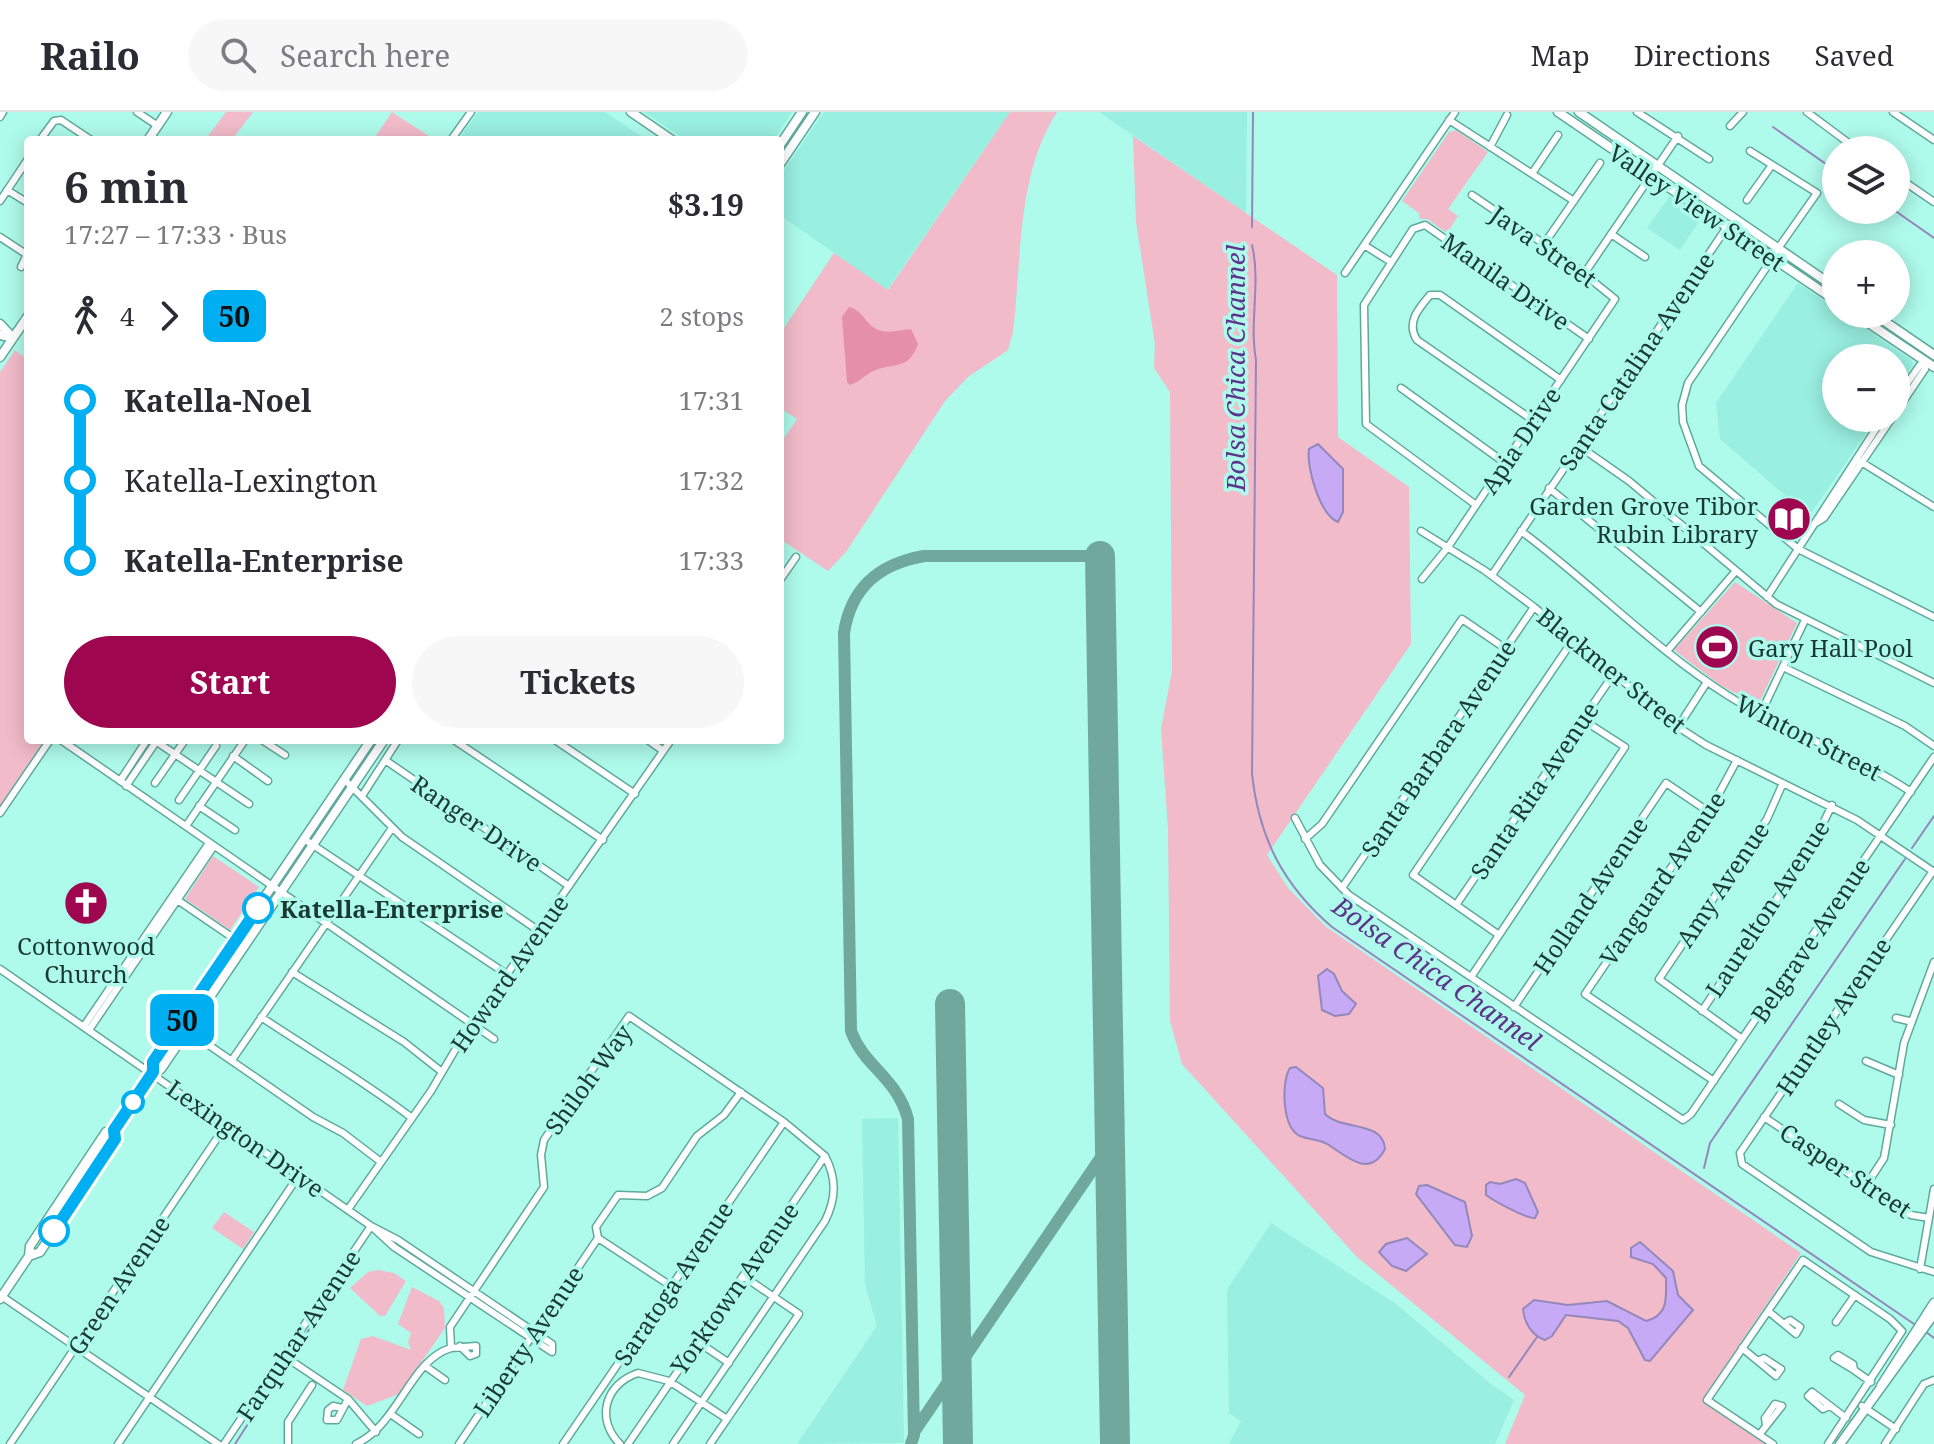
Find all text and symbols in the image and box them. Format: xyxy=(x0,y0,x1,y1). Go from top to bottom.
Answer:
search box xyxy=(188,19,748,91)
text: Railo xyxy=(40,29,140,81)
icon: search xyxy=(216,33,260,77)
text: Search here xyxy=(280,35,450,76)
text: Map xyxy=(1530,36,1590,74)
text: Directions xyxy=(1634,36,1771,74)
text: Saved xyxy=(1815,36,1894,74)
street label: Valley View Street xyxy=(1602,136,1792,278)
map controls xyxy=(1822,136,1910,432)
button: layers xyxy=(1822,136,1910,224)
text: 6 min xyxy=(64,156,189,216)
text: $3.19 xyxy=(667,184,744,225)
street label: Java Street xyxy=(1483,197,1604,295)
text: 17:27 – 17:33 · Bus xyxy=(64,216,287,252)
street label: Manila Drive xyxy=(1435,225,1577,337)
button: + xyxy=(1822,240,1910,328)
water label: Bolsa Chica Channel xyxy=(1217,245,1253,492)
street label: Santa Catalina Avenue xyxy=(1551,245,1721,477)
icon: walk xyxy=(64,294,108,338)
icon: forward xyxy=(147,294,191,338)
text: 50 xyxy=(219,297,250,335)
text: 4 xyxy=(120,298,135,334)
text: 2 stops xyxy=(659,298,744,334)
button: − xyxy=(1822,344,1910,432)
text: Katella-Noel xyxy=(124,380,312,421)
street label: Apia Drive xyxy=(1472,380,1568,500)
text: 17:31 xyxy=(678,382,744,418)
text: Katella-Lexington xyxy=(124,460,378,501)
text: 17:32 xyxy=(678,462,744,498)
place label: Garden Grove Tibor Rubin Library xyxy=(1529,489,1758,550)
library icon: Garden Grove Tibor Rubin Library xyxy=(1765,495,1813,543)
text: Katella-Enterprise xyxy=(124,540,404,581)
text: 17:33 xyxy=(678,542,744,578)
street label: Blackmer Street xyxy=(1531,600,1693,740)
sports icon: Gary Hall Pool xyxy=(1693,623,1741,671)
place label: Gary Hall Pool xyxy=(1748,631,1914,664)
street label: Santa Barbara Avenue xyxy=(1353,633,1523,863)
button: Start xyxy=(64,636,396,728)
button: Tickets xyxy=(412,636,744,728)
street label: Winton Street xyxy=(1731,686,1887,788)
street label: Santa Rita Avenue xyxy=(1462,695,1606,885)
street label: Ranger Drive xyxy=(405,767,549,879)
street label: Vanguard Avenue xyxy=(1591,784,1733,972)
street label: Holland Avenue xyxy=(1525,810,1655,980)
street label: Laurelton Avenue xyxy=(1697,813,1837,1003)
street label: Amy Avenue xyxy=(1668,815,1776,953)
street label: Belgrave Avenue xyxy=(1743,851,1877,1029)
church icon: Cottonwood Church xyxy=(62,879,110,927)
water label: Bolsa Chica Channel xyxy=(1325,887,1548,1059)
street label: Howard Avenue xyxy=(442,888,576,1058)
place label: Katella-Enterprise xyxy=(280,892,504,925)
marker: Katella-Enterprise xyxy=(243,893,273,923)
place label: Cottonwood Church xyxy=(17,929,155,990)
street label: Huntley Avenue xyxy=(1768,930,1898,1102)
line badge: 50 xyxy=(146,994,218,1046)
text: 50 xyxy=(166,1001,198,1039)
street label: Shiloh Way xyxy=(537,1017,639,1141)
street label: Lexington Drive xyxy=(161,1071,331,1205)
unlabelled marker xyxy=(122,1091,144,1113)
street label: Casper Street xyxy=(1774,1115,1918,1225)
street label: Saratoga Avenue xyxy=(606,1194,740,1372)
street label: Yorktown Avenue xyxy=(662,1195,806,1381)
street label: Green Avenue xyxy=(59,1209,177,1361)
unlabelled marker xyxy=(39,1216,69,1246)
street label: Farquhar Avenue xyxy=(228,1243,368,1427)
street label: Liberty Avenue xyxy=(465,1259,591,1423)

